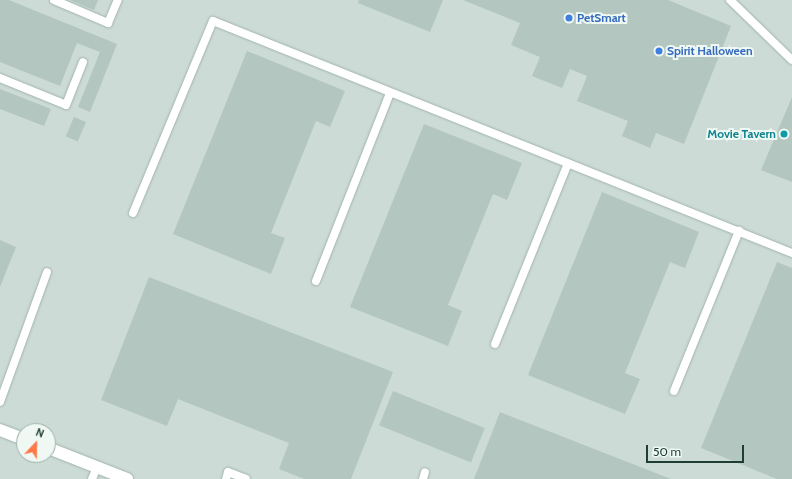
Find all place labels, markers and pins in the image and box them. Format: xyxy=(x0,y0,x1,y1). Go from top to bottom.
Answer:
place label: PetSmart xyxy=(577,11,626,25)
marker: PetSmart xyxy=(564,13,574,23)
place label: Spirit Halloween xyxy=(667,44,753,58)
marker: Spirit Halloween xyxy=(654,46,664,56)
place label: Movie Tavern xyxy=(707,127,776,141)
marker: Movie Tavern xyxy=(779,129,789,139)

